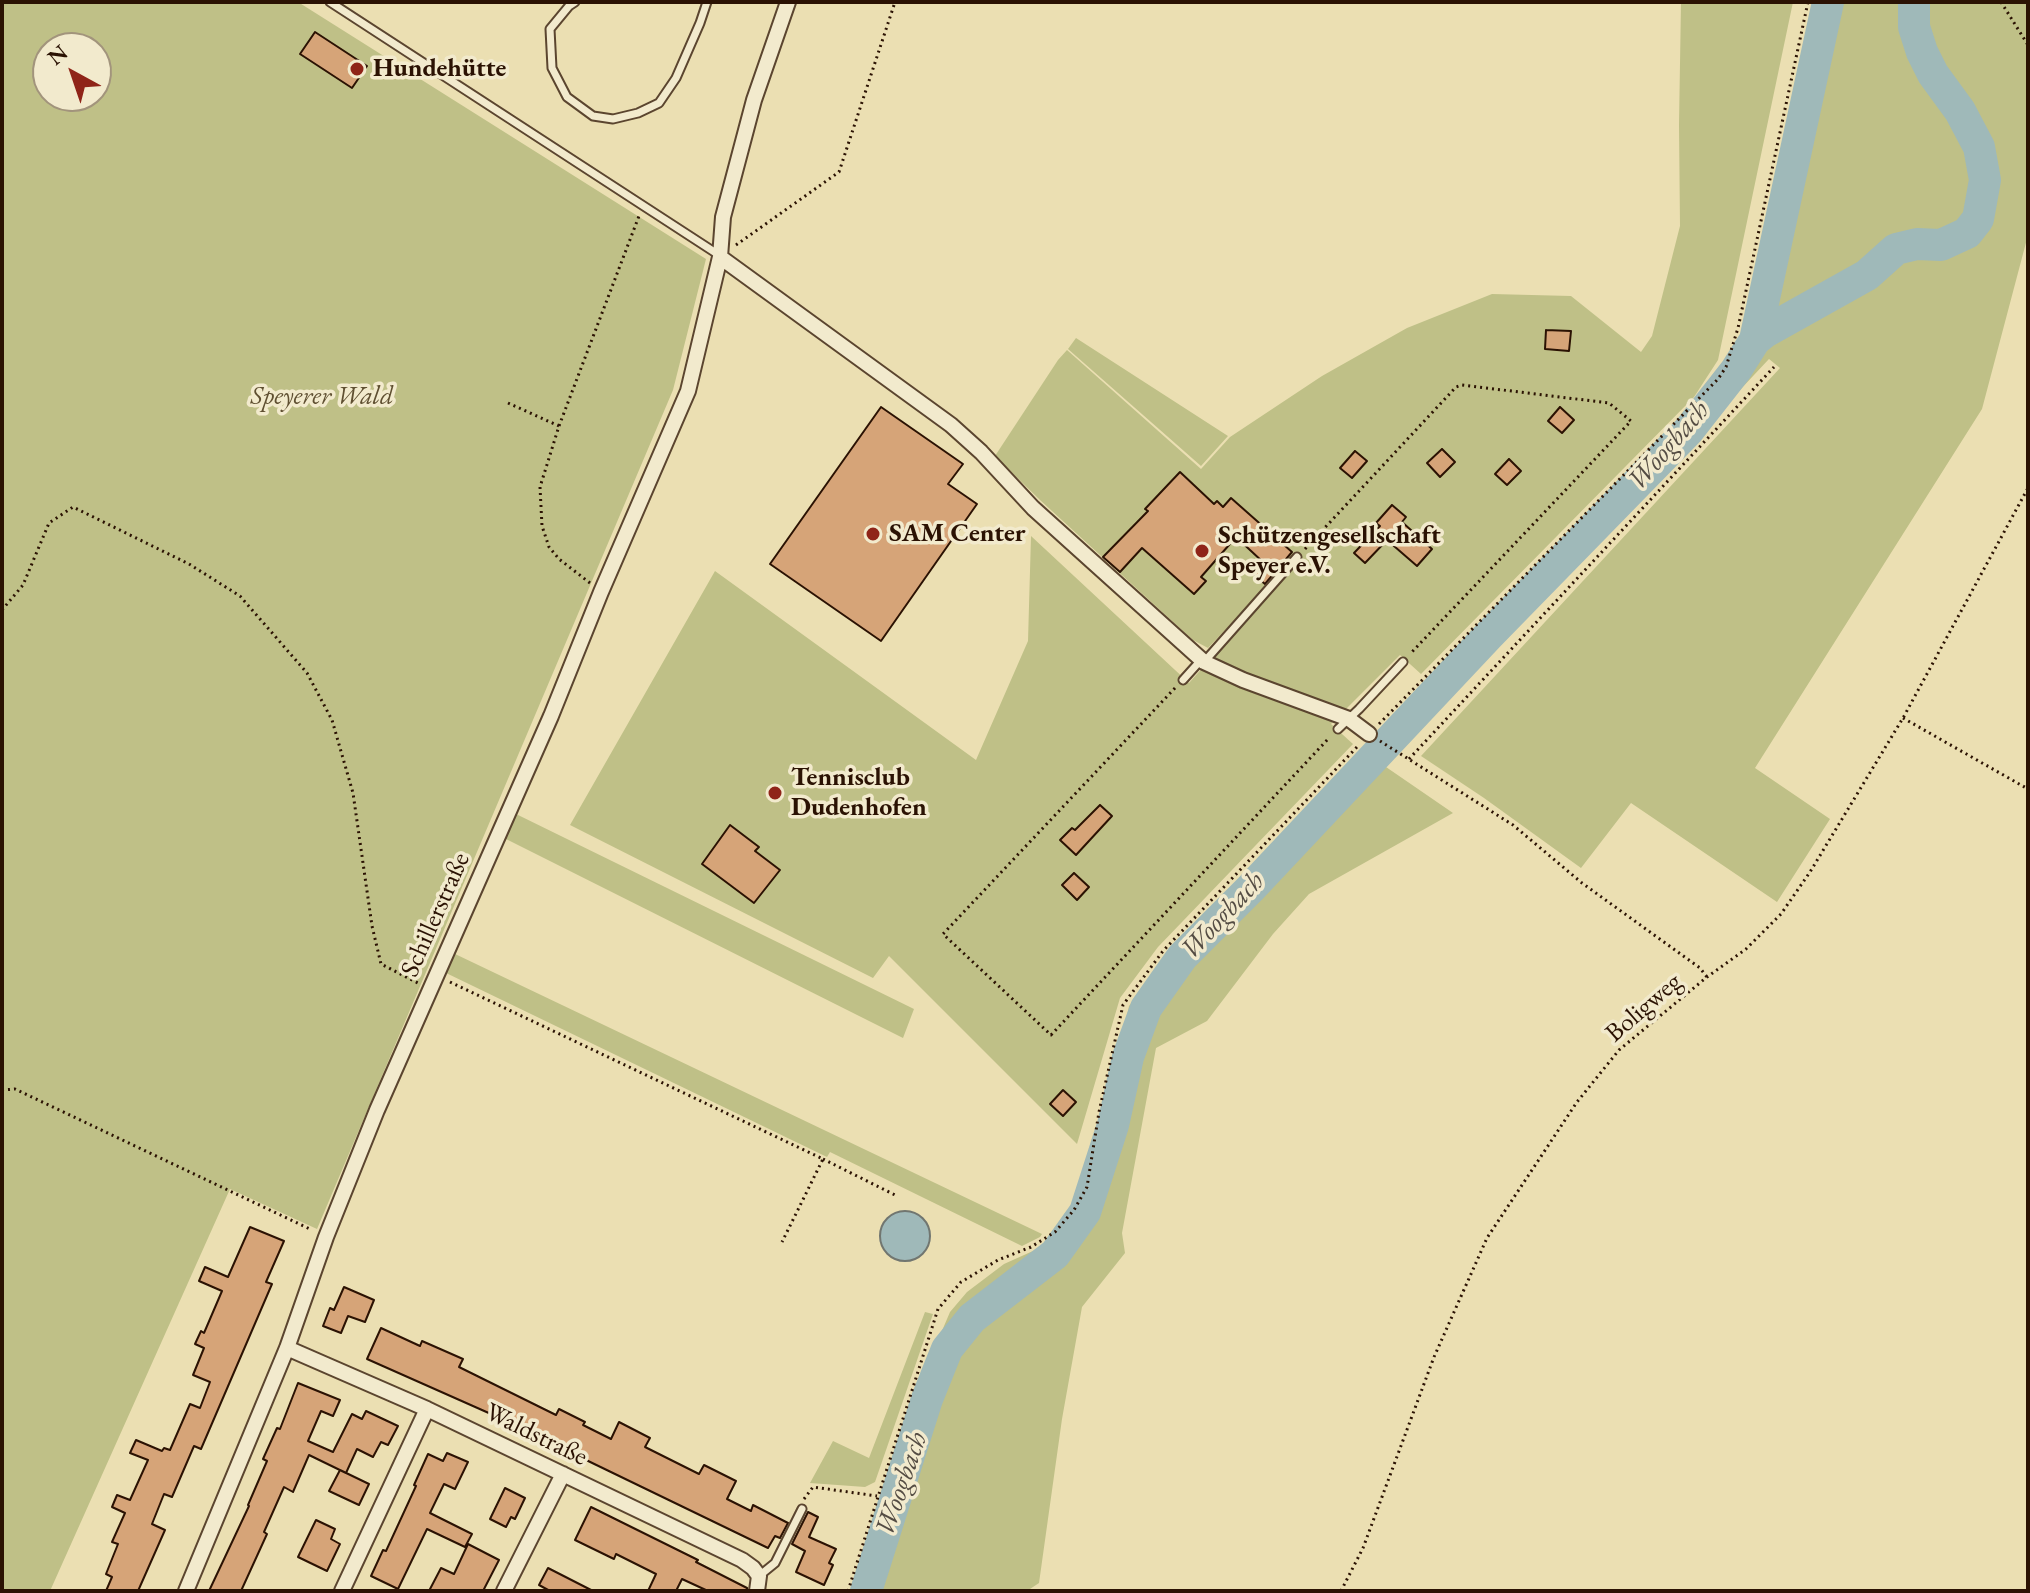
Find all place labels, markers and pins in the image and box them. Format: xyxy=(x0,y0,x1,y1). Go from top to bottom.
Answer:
place label: Hundehütte xyxy=(373,53,506,85)
marker: Hundehütte xyxy=(348,60,366,78)
place label: SAM Center xyxy=(889,518,1025,550)
place label: Schützengesellschaft Speyer e.V. xyxy=(1218,520,1441,582)
marker: SAM Center xyxy=(864,525,882,543)
marker: Schützengesellschaft Speyer e.V. xyxy=(1193,542,1211,560)
place label: Tennisclub Dudenhofen xyxy=(791,762,927,824)
marker: Tennisclub Dudenhofen xyxy=(766,784,784,802)

